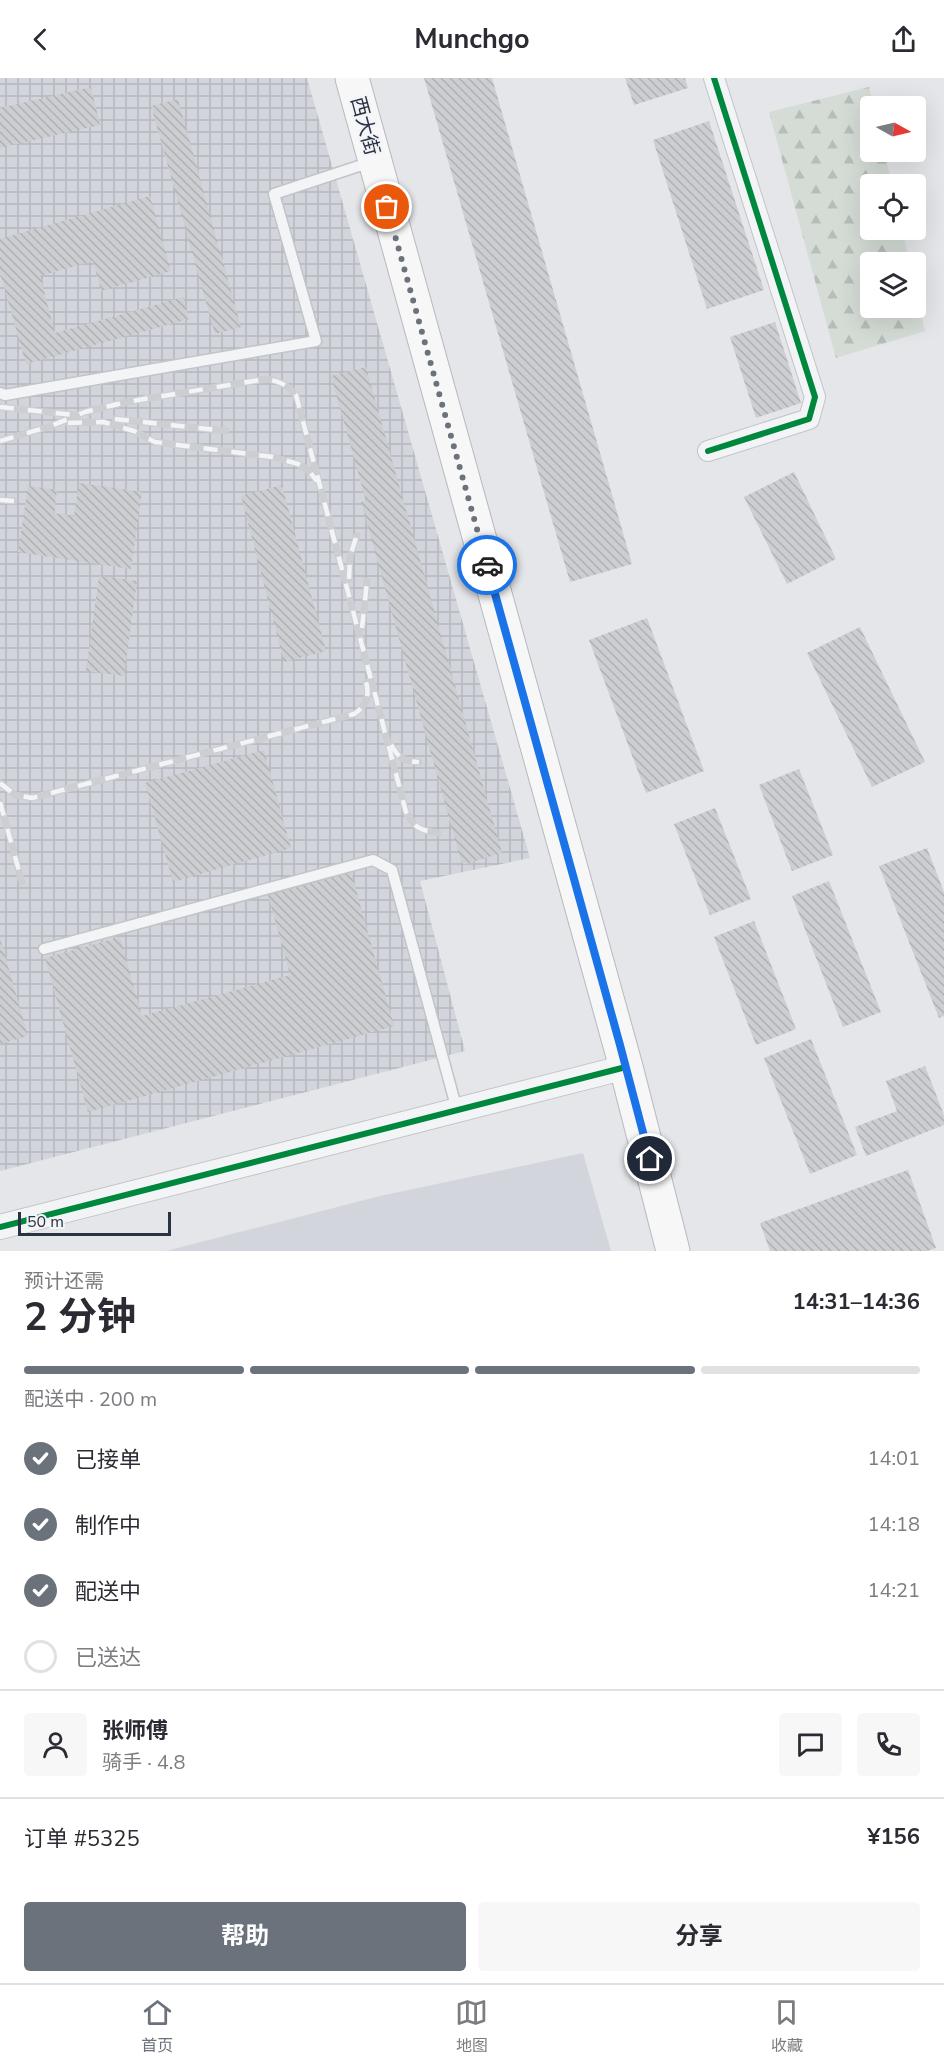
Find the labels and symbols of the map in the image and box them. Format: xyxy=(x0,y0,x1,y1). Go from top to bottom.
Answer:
street label: 西大街 xyxy=(344,94,386,158)
north arrow xyxy=(860,96,926,162)
pin xyxy=(361,181,412,232)
courier xyxy=(457,535,517,595)
pin xyxy=(624,1133,675,1184)
scale bar xyxy=(18,1209,171,1236)

